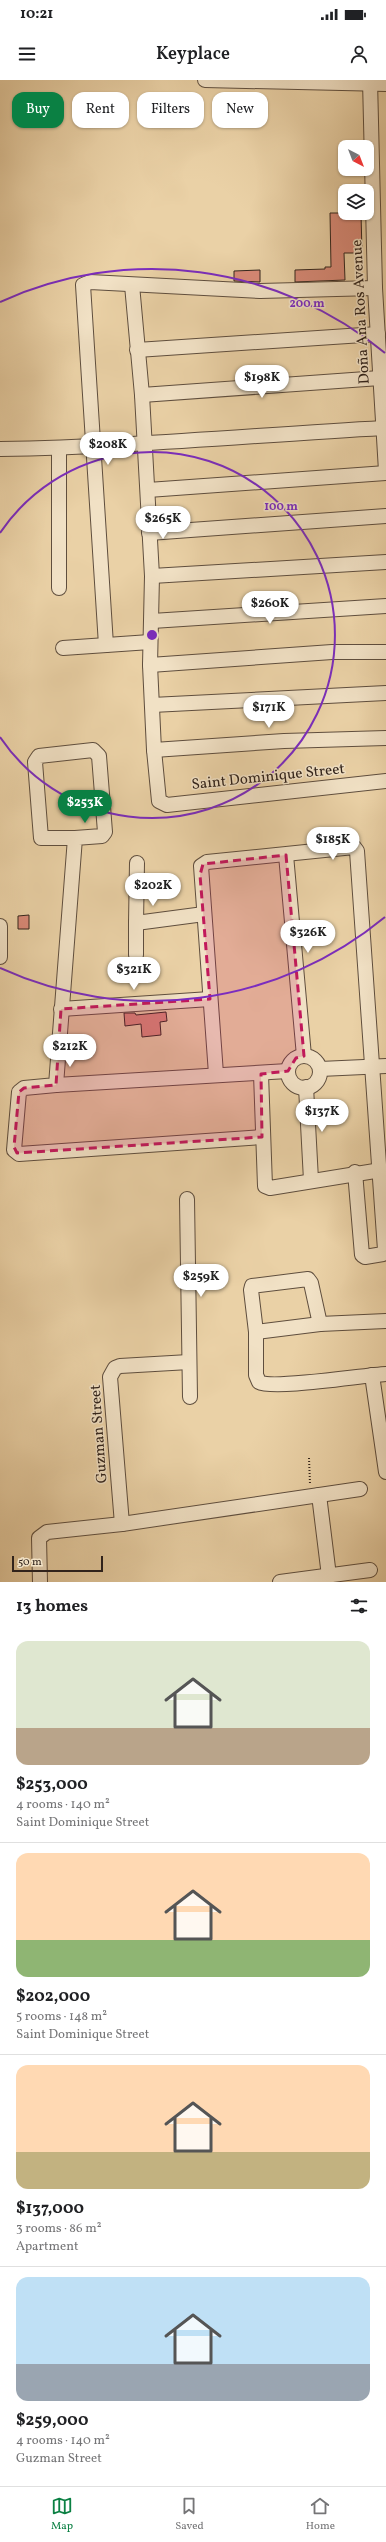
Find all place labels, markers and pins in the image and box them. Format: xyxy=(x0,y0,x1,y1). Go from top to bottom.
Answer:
pin: $198K xyxy=(234,365,290,399)
pin: $208K xyxy=(80,432,136,466)
pin: $265K xyxy=(135,506,191,540)
pin: $260K xyxy=(242,591,298,625)
centre of rings xyxy=(145,628,159,642)
pin: $171K xyxy=(241,695,297,729)
pin: $253K xyxy=(57,790,113,824)
pin: $185K xyxy=(305,827,361,861)
pin: $202K xyxy=(125,873,181,907)
pin: $326K xyxy=(280,920,336,954)
pin: $321K xyxy=(106,957,162,991)
pin: $212K xyxy=(42,1034,98,1068)
pin: $137K xyxy=(294,1099,350,1133)
pin: $259K xyxy=(173,1264,229,1298)

